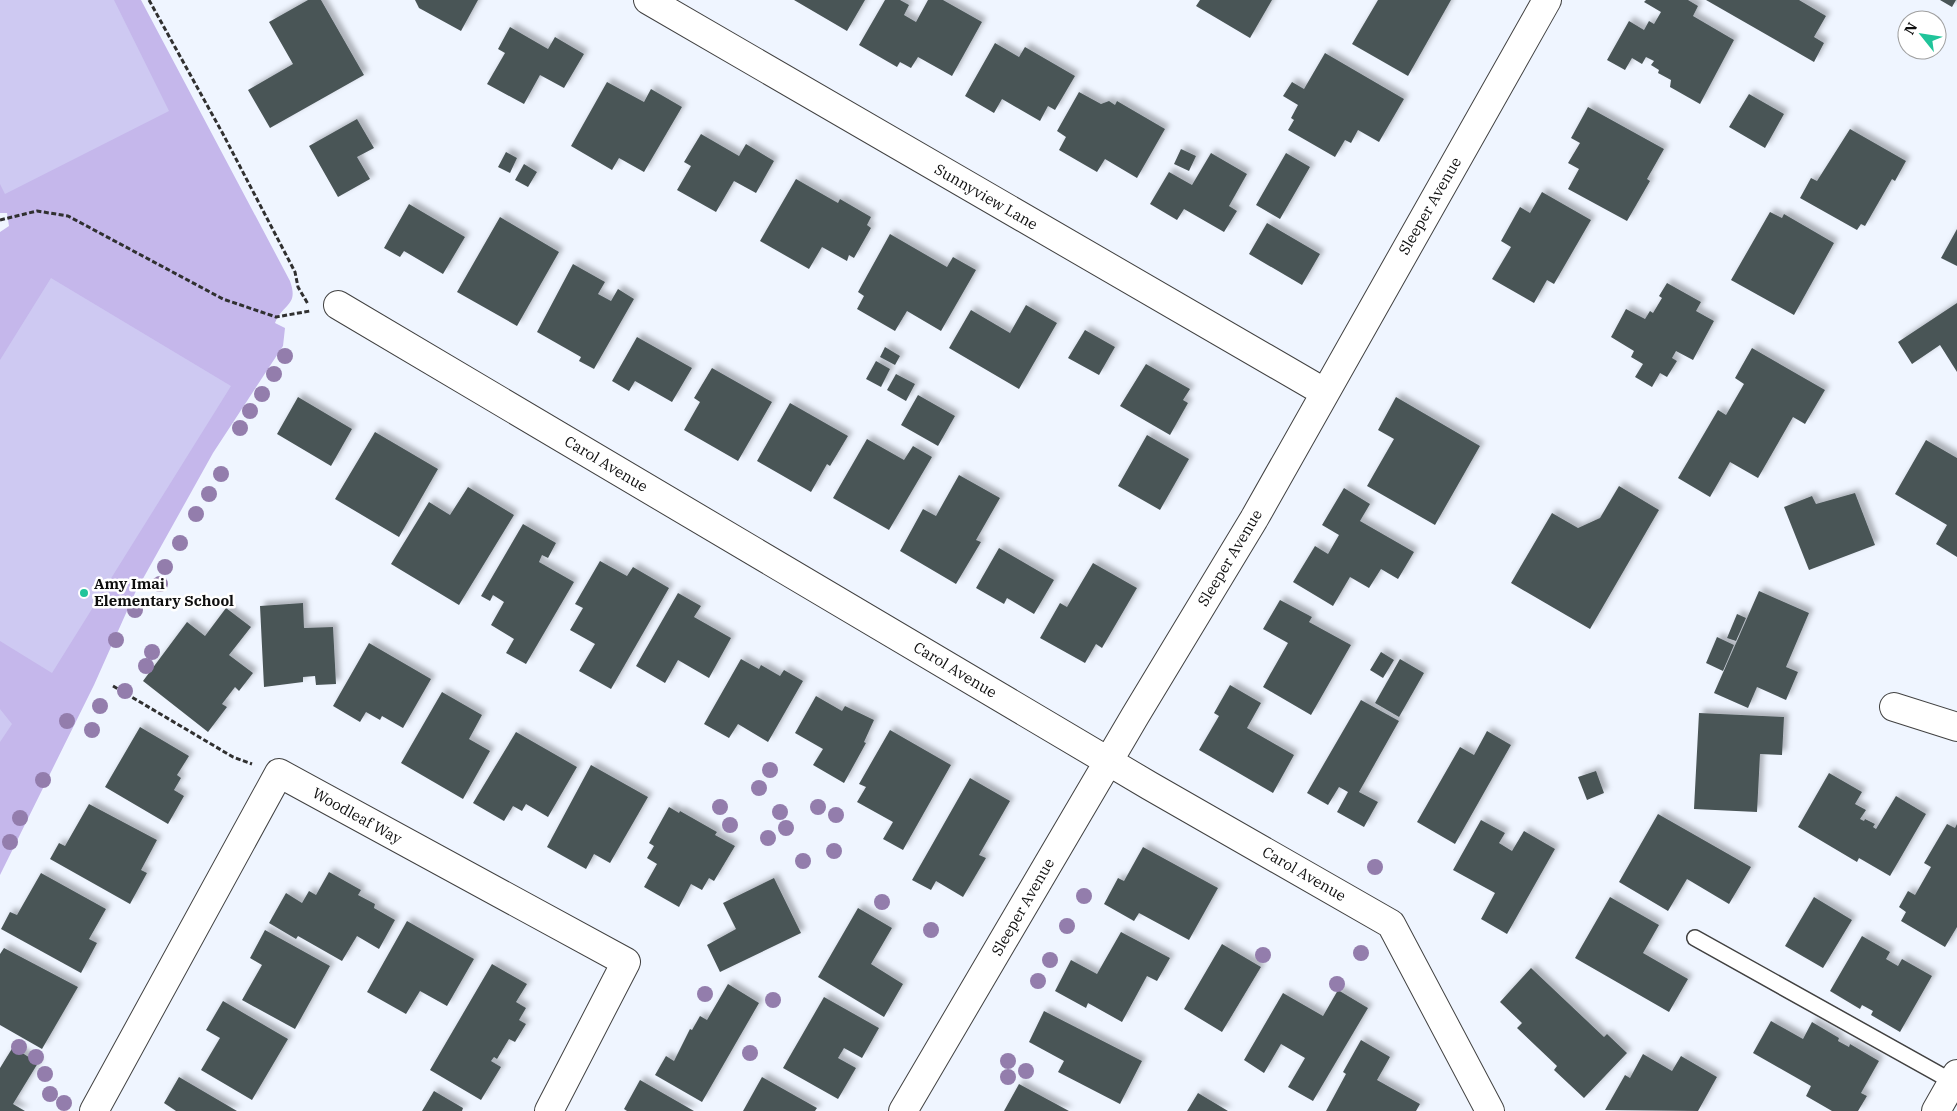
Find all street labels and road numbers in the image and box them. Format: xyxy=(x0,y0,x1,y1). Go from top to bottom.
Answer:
street label: Sleeper Avenue xyxy=(1394,154,1465,258)
street label: Sunnyview Lane xyxy=(931,159,1041,234)
street label: Carol Avenue xyxy=(561,431,651,496)
street label: Sleeper Avenue xyxy=(1193,506,1266,610)
street label: Carol Avenue xyxy=(910,637,1000,702)
street label: Woodleaf Way xyxy=(309,783,405,848)
street label: Carol Avenue xyxy=(1259,842,1350,905)
street label: Sleeper Avenue xyxy=(987,855,1058,959)

